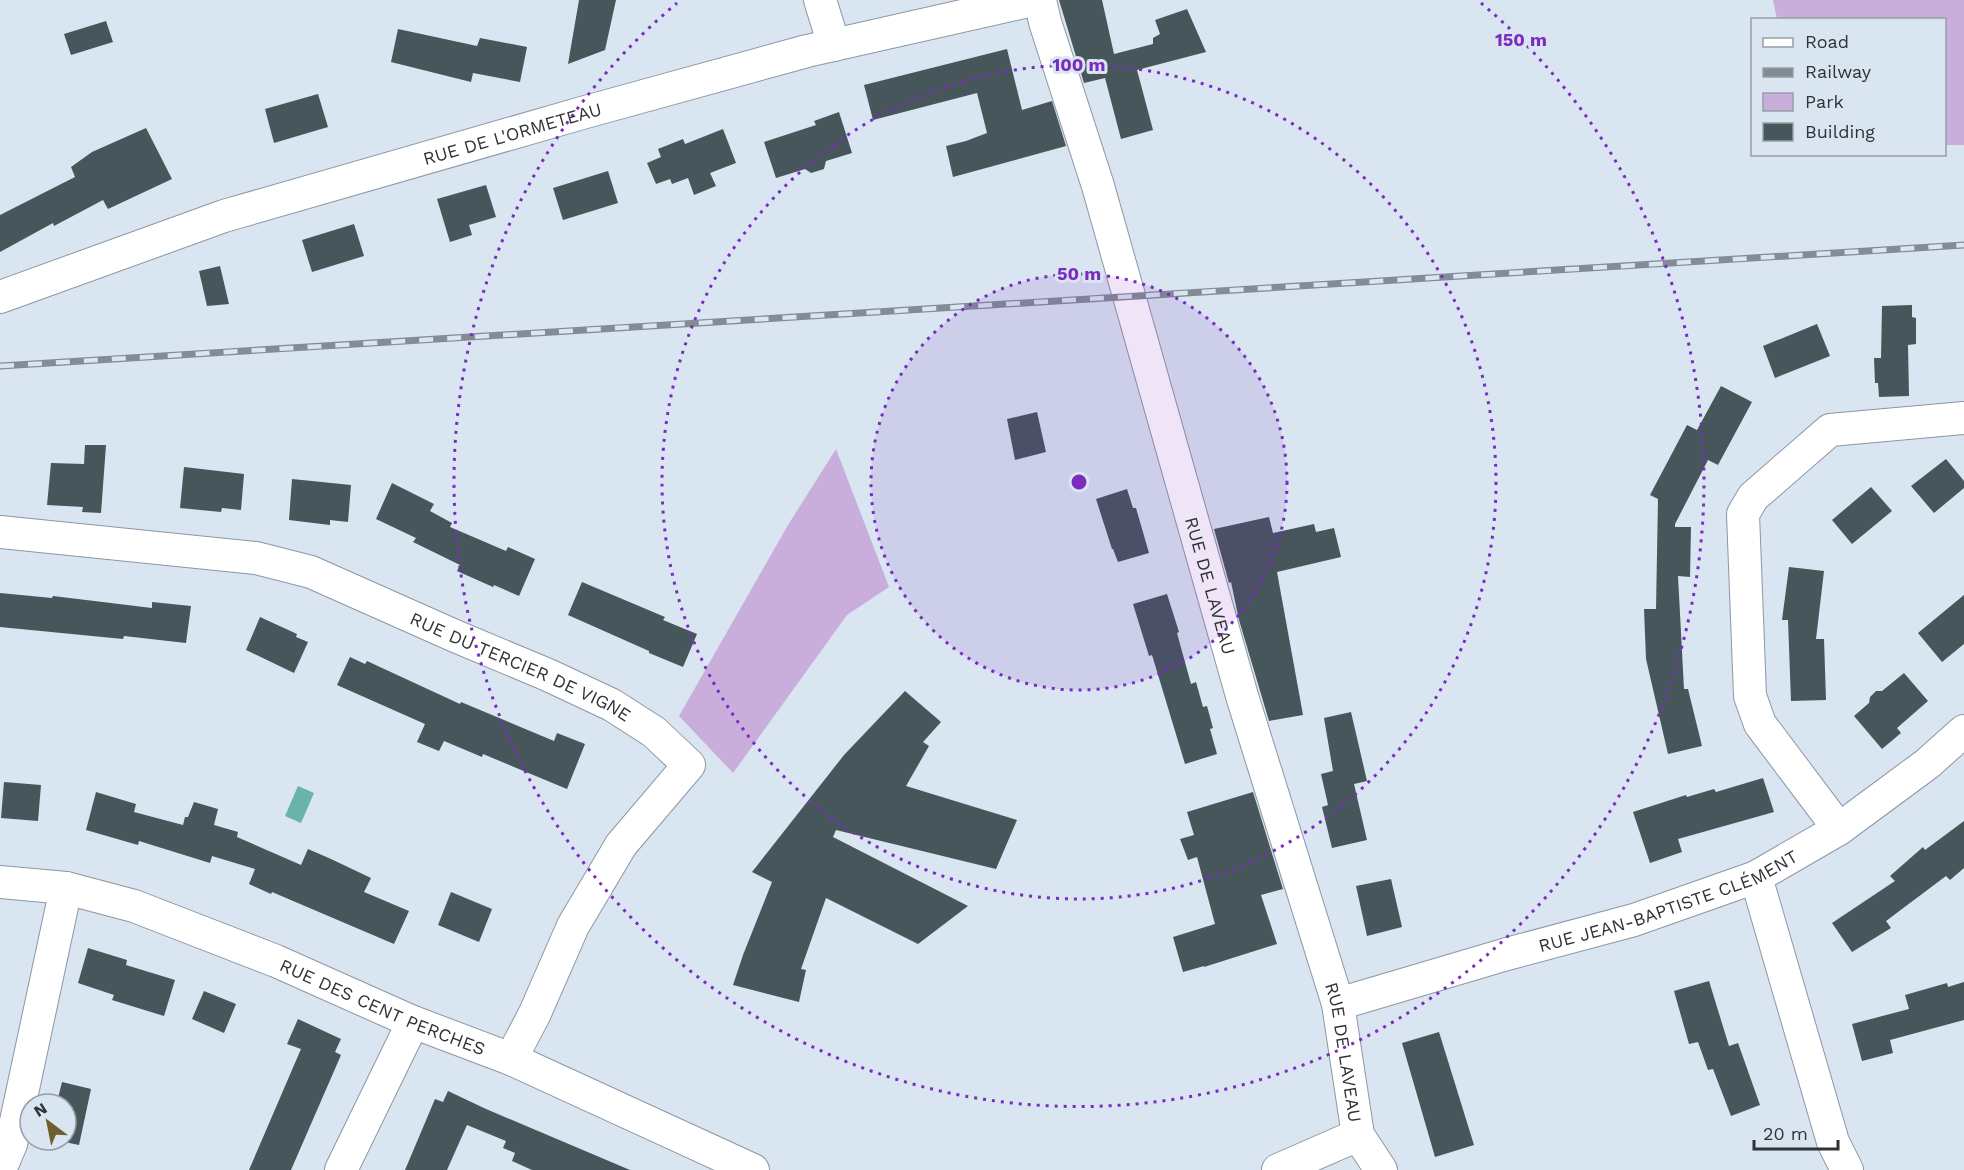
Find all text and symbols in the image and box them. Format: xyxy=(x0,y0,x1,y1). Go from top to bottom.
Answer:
legend xyxy=(1751,18,1946,156)
text: 150 m xyxy=(1495,29,1547,50)
text: Road xyxy=(1805,31,1849,52)
text: 100 m xyxy=(1052,54,1106,75)
text: Railway xyxy=(1805,61,1872,82)
text: Park xyxy=(1805,91,1844,112)
street label: RUE DE L'ORMETEAU xyxy=(420,98,604,169)
text: Building xyxy=(1805,121,1875,142)
text: 50 m xyxy=(1057,263,1101,284)
centre of rings xyxy=(1069,472,1089,492)
street label: RUE DE LAVEAU xyxy=(1181,514,1240,657)
street label: RUE DU TERCIER DE VIGNE xyxy=(407,607,635,725)
street label: RUE JEAN-BAPTISTE CLÉMENT xyxy=(1536,845,1801,956)
street label: RUE DES CENT PERCHES xyxy=(277,954,488,1059)
street label: RUE DE LAVEAU xyxy=(1321,979,1366,1124)
north arrow xyxy=(18,1092,78,1152)
text: N xyxy=(30,1099,50,1121)
scale bar xyxy=(1754,1113,1838,1151)
text: 20 m xyxy=(1763,1123,1808,1144)

